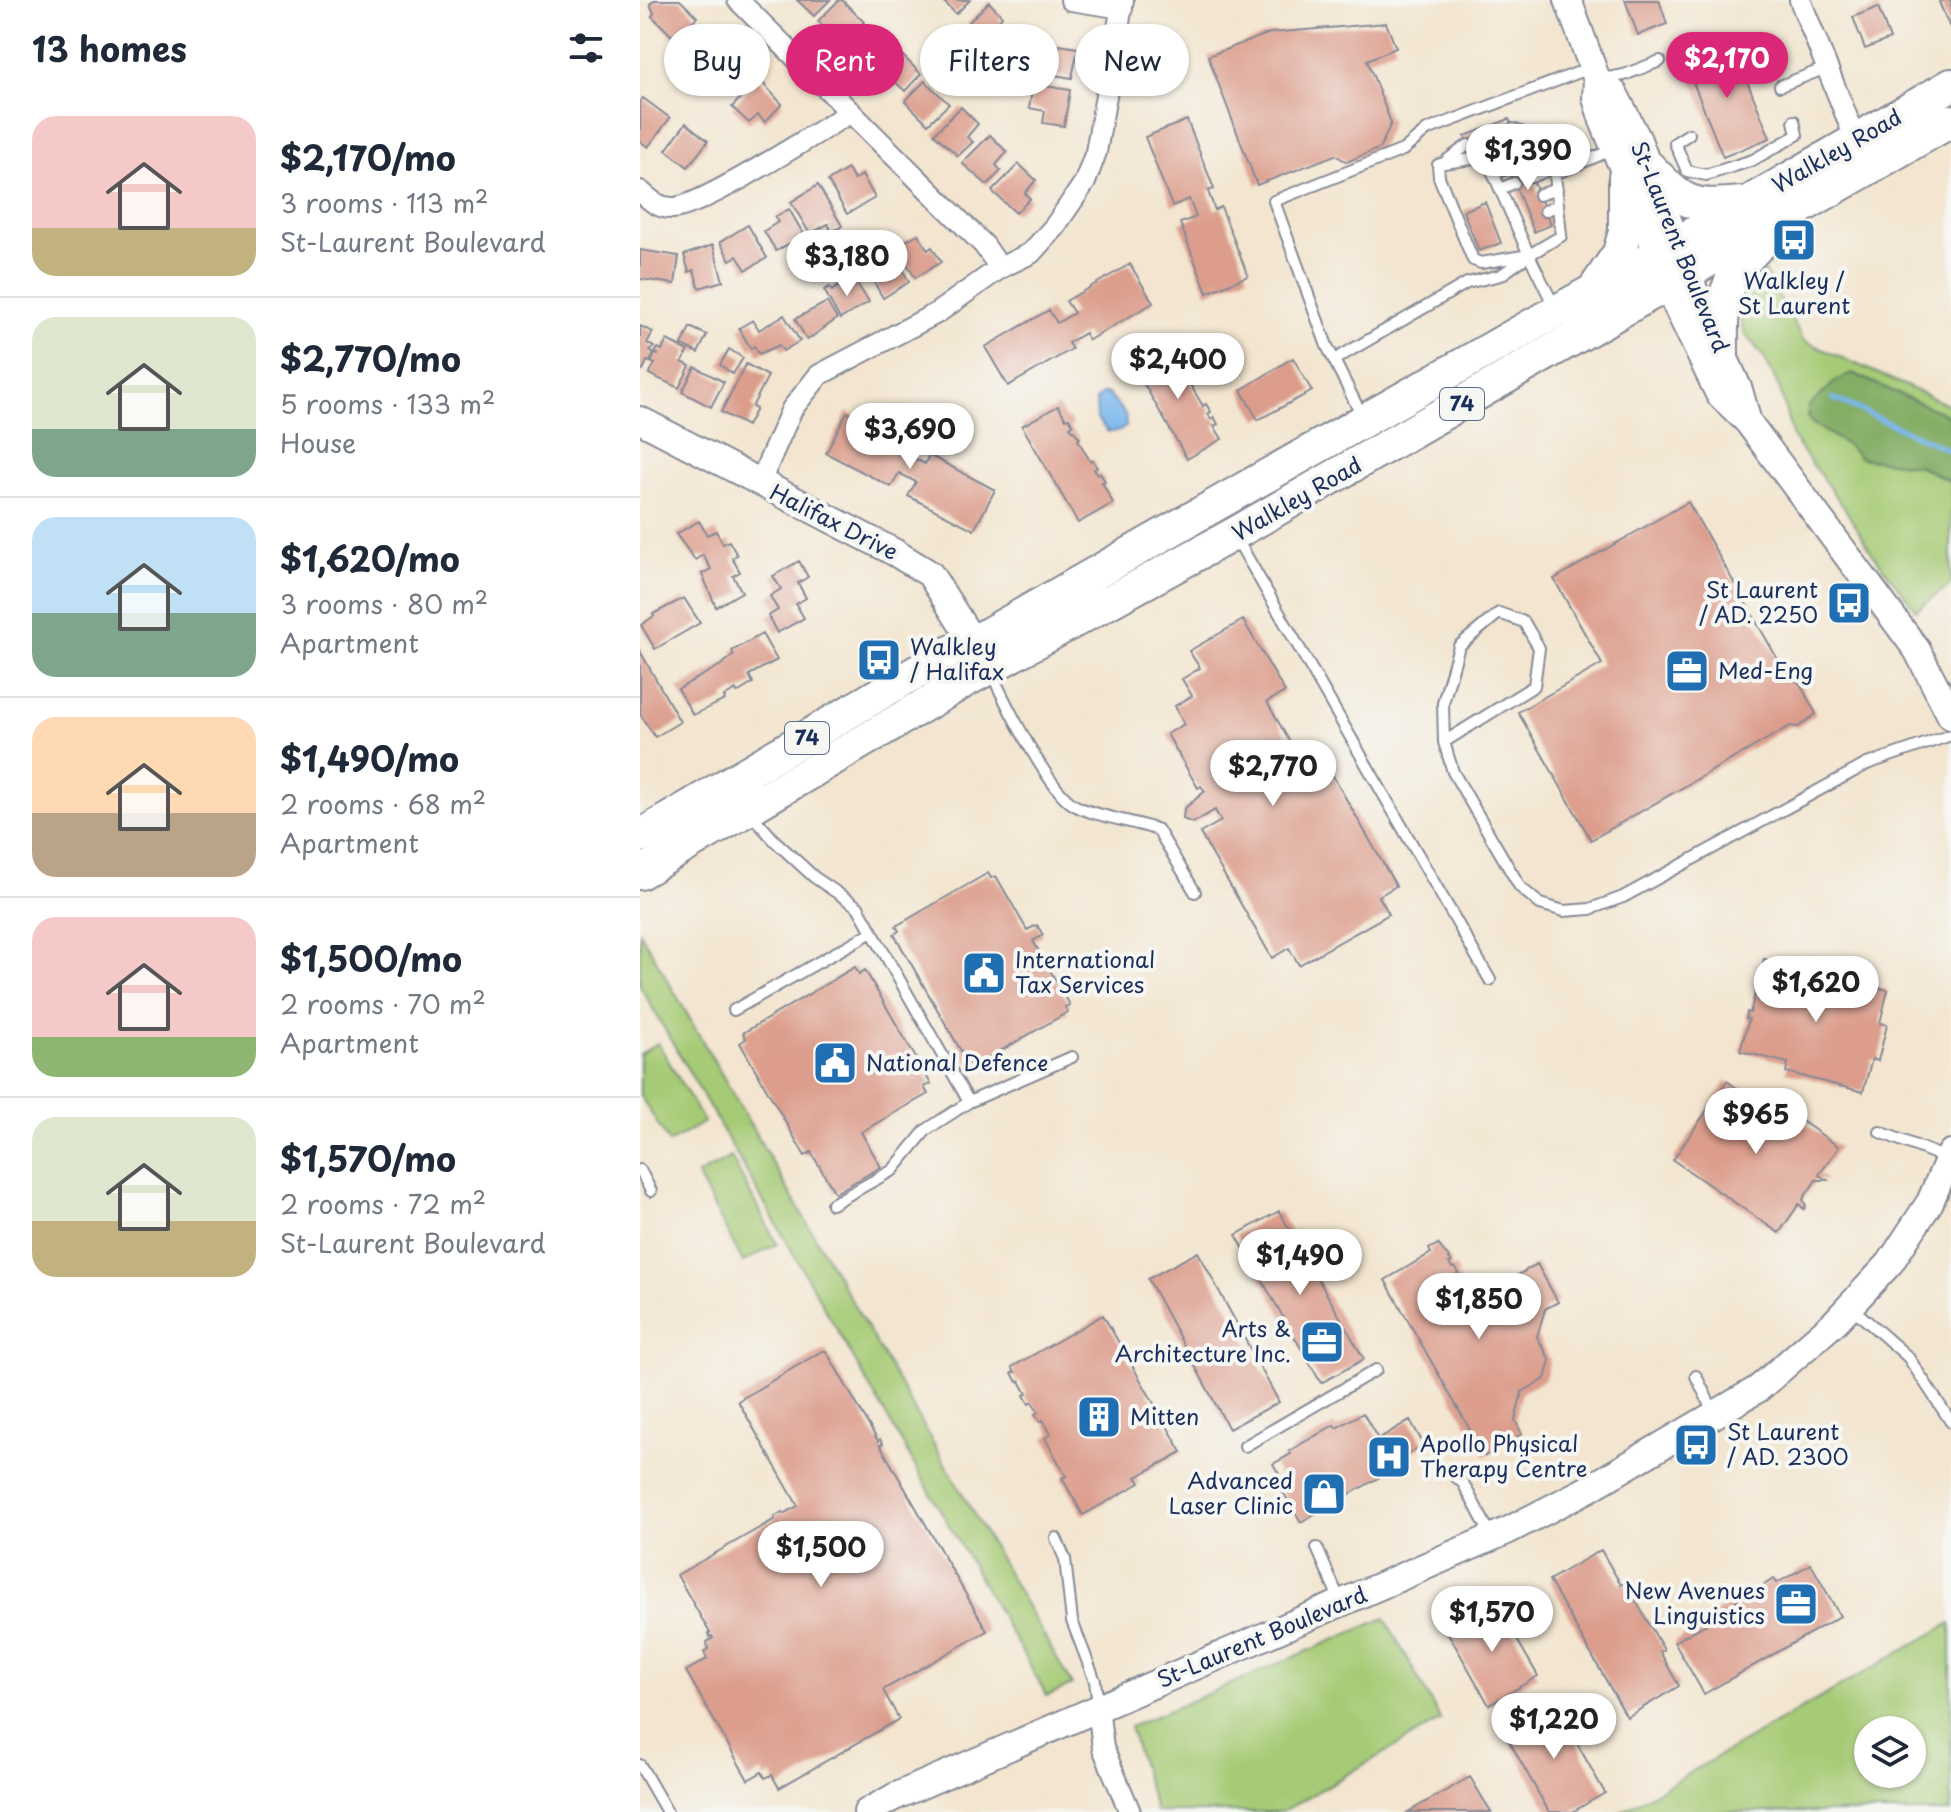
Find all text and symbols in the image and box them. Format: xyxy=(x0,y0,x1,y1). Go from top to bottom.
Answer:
text: 13 homes xyxy=(32,22,187,74)
chip: Buy xyxy=(664,24,770,96)
chip: Rent xyxy=(786,24,904,96)
chip: Filters xyxy=(920,24,1059,96)
chip: New xyxy=(1075,24,1189,96)
icon: filters xyxy=(564,26,608,70)
pin: $2,170 xyxy=(1662,32,1792,100)
text: $2,170 xyxy=(1684,38,1770,77)
street label: Walkley Road xyxy=(1765,99,1907,200)
pin: $1,390 xyxy=(1463,124,1593,192)
text: $1,390 xyxy=(1484,130,1572,169)
text: $2,170/mo xyxy=(280,131,456,183)
street label: St-Laurent Boulevard xyxy=(1624,136,1739,357)
icon: home xyxy=(96,148,192,244)
text: 3 rooms · 113 m² xyxy=(280,183,488,222)
bus stop icon: Walkley / St Laurent xyxy=(1770,216,1818,264)
text: St-Laurent Boulevard xyxy=(280,222,546,261)
pin: $3,180 xyxy=(782,230,912,298)
text: $3,180 xyxy=(805,236,889,275)
place label: Walkley / St Laurent xyxy=(1738,263,1850,321)
text: $2,770/mo xyxy=(280,332,461,384)
pin: $2,400 xyxy=(1113,333,1243,401)
text: $2,400 xyxy=(1129,339,1227,378)
icon: home xyxy=(96,349,192,445)
text: 5 rooms · 133 m² xyxy=(280,384,495,423)
road number: 74 xyxy=(1440,388,1484,420)
pin: $3,690 xyxy=(845,403,975,471)
text: $3,690 xyxy=(864,409,956,448)
text: House xyxy=(280,423,356,462)
street label: Walkley Road xyxy=(1225,447,1367,548)
street label: Halifax Drive xyxy=(765,474,904,567)
text: $1,620/mo xyxy=(280,532,460,584)
icon: home xyxy=(96,549,192,645)
place label: St Laurent / AD. 2250 xyxy=(1699,572,1818,630)
bus stop icon: St Laurent / AD. 2250 xyxy=(1825,579,1873,627)
text: 3 rooms · 80 m² xyxy=(280,584,488,623)
text: Apartment xyxy=(280,623,419,662)
place label: Walkley / Halifax xyxy=(910,629,1004,687)
bus stop icon: Walkley / Halifax xyxy=(855,636,903,684)
office icon: Med-Eng xyxy=(1663,647,1711,695)
place label: Med-Eng xyxy=(1718,653,1813,686)
road number: 74 xyxy=(785,722,829,754)
text: $1,490/mo xyxy=(280,732,459,784)
pin: $2,770 xyxy=(1208,740,1338,808)
text: $2,770 xyxy=(1228,746,1318,785)
icon: home xyxy=(96,749,192,845)
text: 2 rooms · 68 m² xyxy=(280,784,486,823)
text: Apartment xyxy=(280,823,419,862)
text: $1,500/mo xyxy=(280,932,462,984)
place label: International Tax Services xyxy=(1015,942,1155,1000)
icon: home xyxy=(96,949,192,1045)
public building icon: International Tax Services xyxy=(960,949,1008,997)
pin: $1,620 xyxy=(1751,956,1881,1024)
text: $1,620 xyxy=(1772,962,1860,1001)
text: 2 rooms · 70 m² xyxy=(280,984,486,1023)
text: Apartment xyxy=(280,1023,419,1062)
public building icon: National Defence xyxy=(811,1039,859,1087)
place label: National Defence xyxy=(866,1045,1048,1078)
pin: $965 xyxy=(1709,1088,1803,1156)
text: $965 xyxy=(1722,1094,1790,1133)
text: $1,570/mo xyxy=(280,1132,456,1184)
icon: home xyxy=(96,1149,192,1245)
text: 2 rooms · 72 m² xyxy=(280,1184,486,1223)
text: St-Laurent Boulevard xyxy=(280,1223,546,1262)
pin: $1,490 xyxy=(1235,1229,1365,1297)
text: $1,490 xyxy=(1256,1235,1344,1274)
pin: $1,850 xyxy=(1414,1273,1544,1341)
text: $1,850 xyxy=(1435,1279,1523,1318)
place label: Arts & Architecture Inc. xyxy=(1115,1311,1291,1369)
office icon: Arts & Architecture Inc. xyxy=(1298,1318,1346,1366)
building icon: Mitten xyxy=(1075,1393,1123,1441)
place label: Mitten xyxy=(1130,1399,1199,1432)
place label: St Laurent / AD. 2300 xyxy=(1727,1414,1849,1472)
bus stop icon: St Laurent / AD. 2300 xyxy=(1672,1421,1720,1469)
place label: Apollo Physical Therapy Centre xyxy=(1420,1426,1587,1484)
hospital icon: Apollo Physical Therapy Centre xyxy=(1365,1433,1413,1481)
place label: Advanced Laser Clinic xyxy=(1169,1463,1293,1521)
shop icon: Advanced Laser Clinic xyxy=(1300,1470,1348,1518)
pin: $1,500 xyxy=(756,1521,886,1589)
text: $1,500 xyxy=(776,1527,866,1566)
place label: New Avenues Linguistics xyxy=(1624,1573,1765,1631)
street label: St-Laurent Boulevard xyxy=(1152,1577,1371,1695)
office icon: New Avenues Linguistics xyxy=(1772,1580,1820,1628)
pin: $1,570 xyxy=(1427,1586,1557,1654)
text: $1,570 xyxy=(1449,1592,1535,1631)
pin: $1,220 xyxy=(1489,1693,1619,1761)
text: $1,220 xyxy=(1509,1699,1599,1738)
map controls xyxy=(1854,1716,1926,1788)
button: layers xyxy=(1854,1716,1926,1788)

